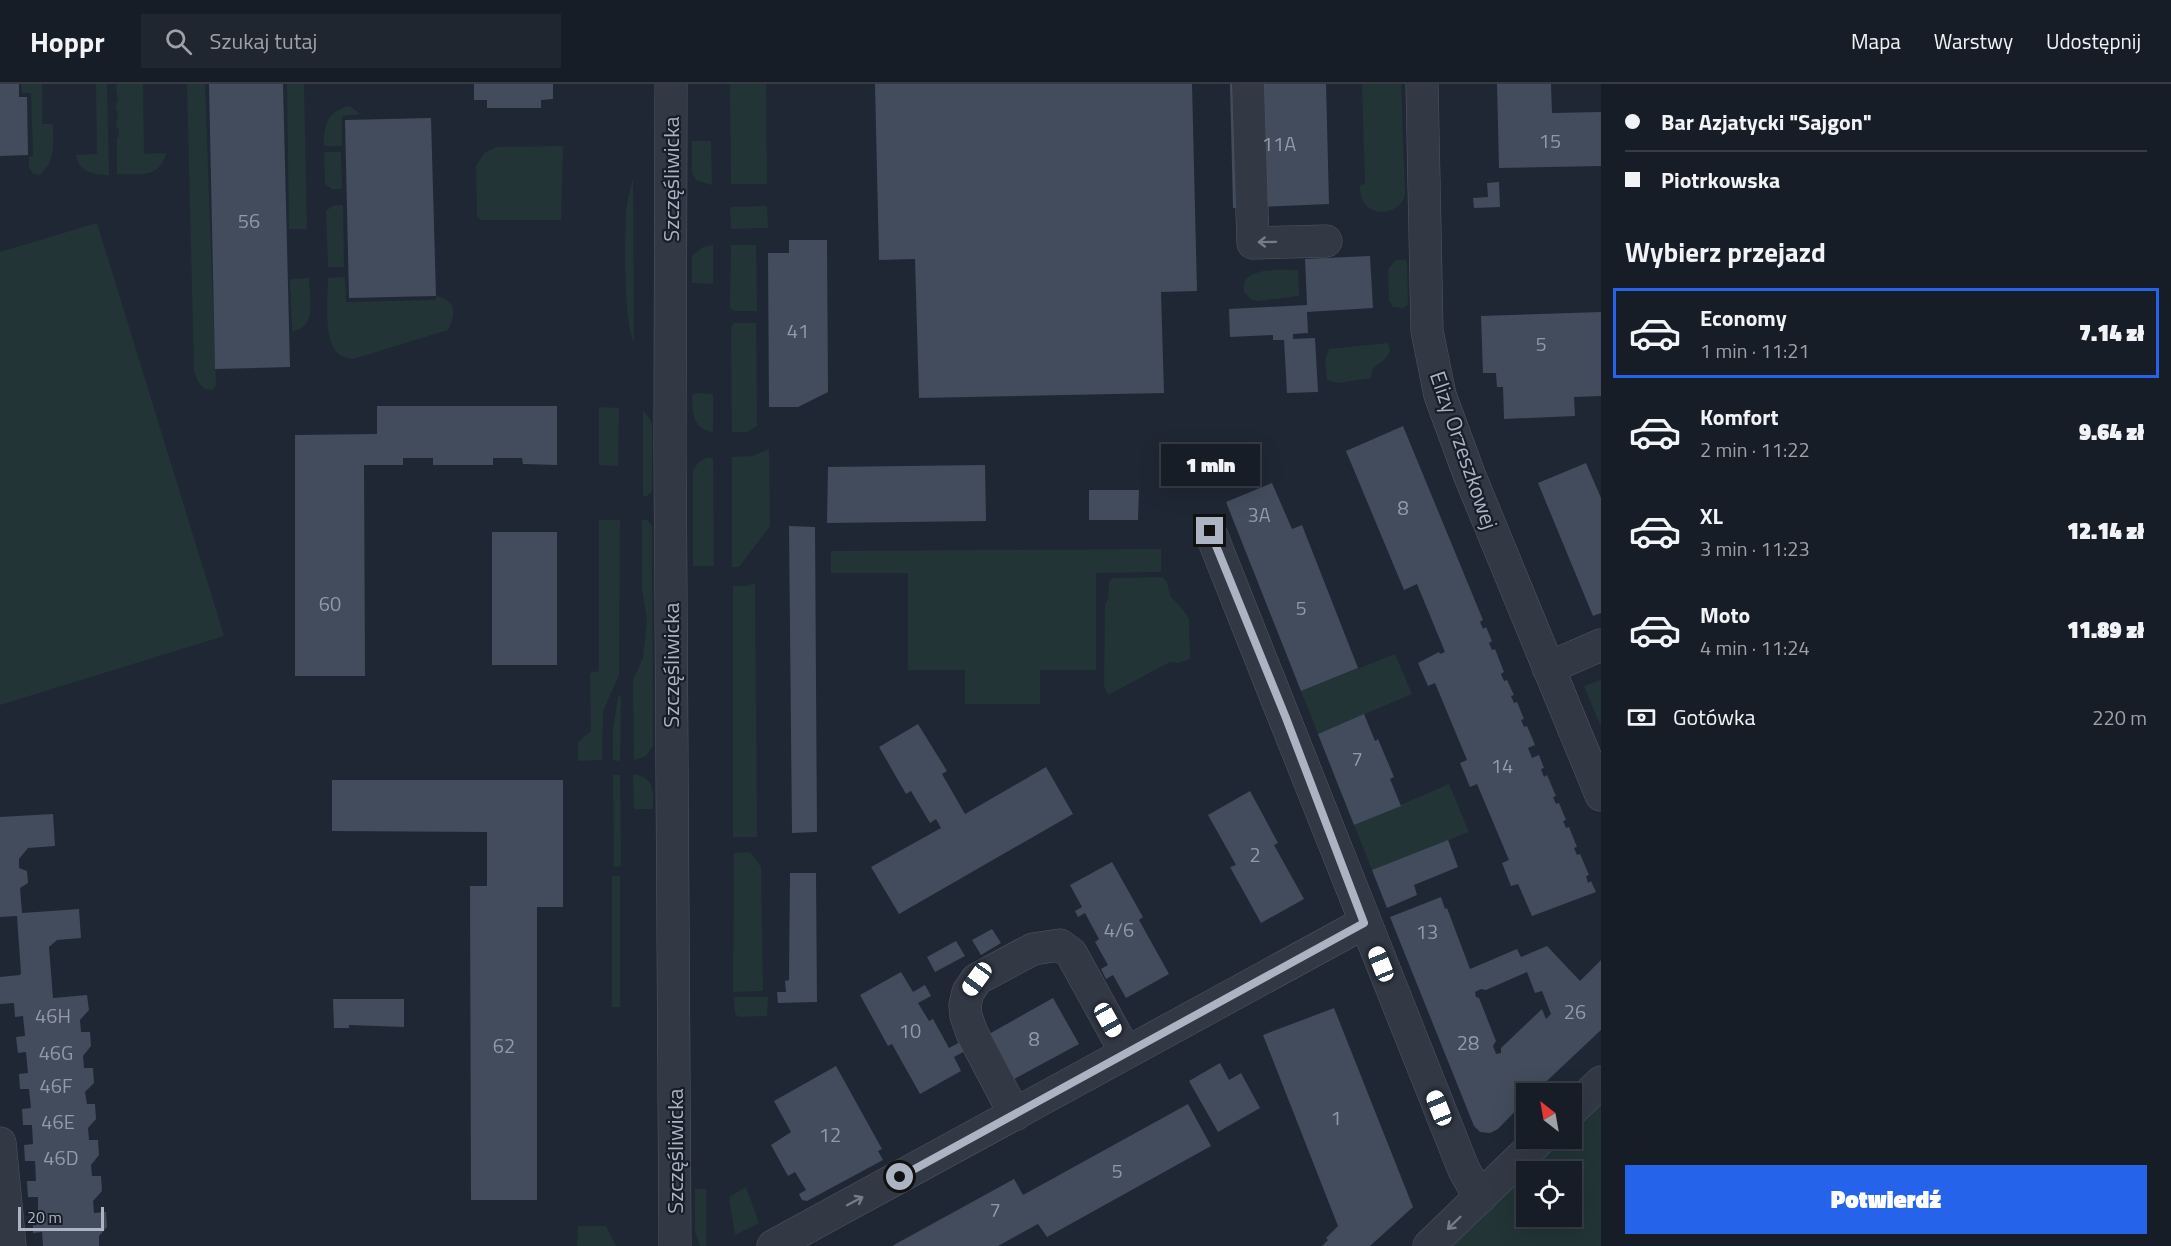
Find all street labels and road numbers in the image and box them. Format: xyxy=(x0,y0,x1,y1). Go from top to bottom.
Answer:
street label: Szczęśliwicka xyxy=(654,116,688,242)
street label: Elizy Orzeszkowej xyxy=(1421,366,1507,534)
street label: Szczęśliwicka xyxy=(654,602,688,728)
street label: Szczęśliwicka xyxy=(658,1088,692,1214)

